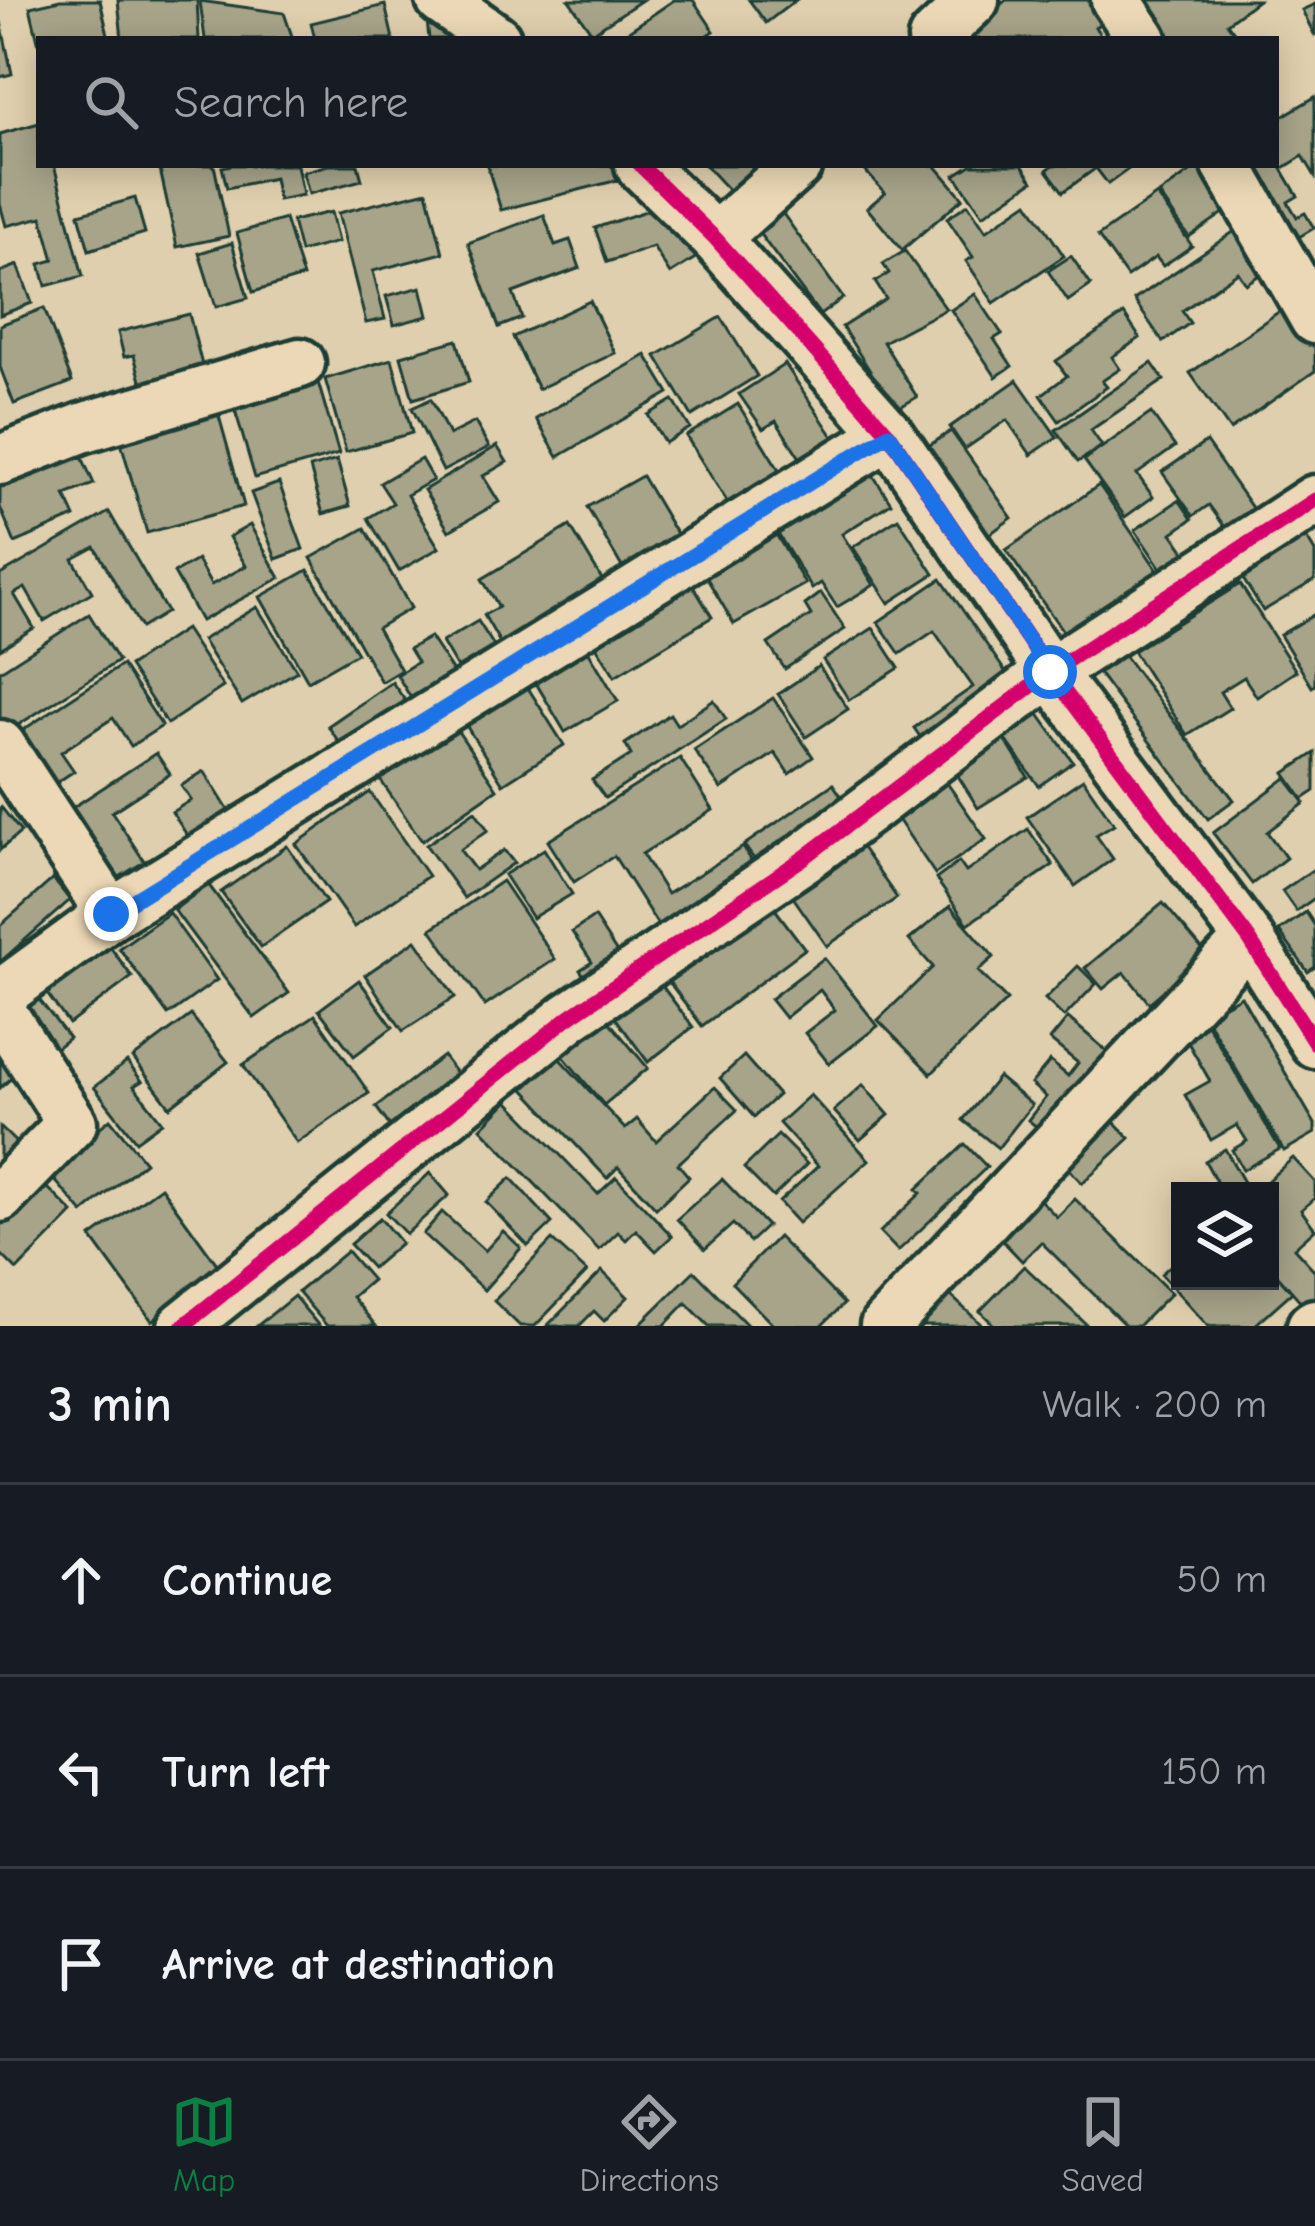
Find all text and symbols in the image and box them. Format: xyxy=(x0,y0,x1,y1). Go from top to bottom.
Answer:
search box xyxy=(36,36,1279,168)
icon: search xyxy=(78,69,144,135)
text: Search here xyxy=(174,76,408,128)
route start xyxy=(1023,645,1077,699)
route end xyxy=(84,887,138,941)
map controls xyxy=(1171,1182,1279,1290)
button: layers xyxy=(1171,1182,1279,1290)
text: 3 min xyxy=(48,1375,172,1434)
text: Walk · 200 m xyxy=(1042,1382,1267,1427)
icon: ahead xyxy=(48,1547,114,1613)
text: Continue xyxy=(162,1554,332,1606)
text: 50 m xyxy=(1177,1557,1267,1602)
icon: left xyxy=(48,1739,114,1805)
text: Turn left xyxy=(162,1746,329,1798)
text: 150 m xyxy=(1161,1749,1267,1794)
icon: arrive xyxy=(48,1931,114,1997)
text: Arrive at destination xyxy=(162,1938,555,1990)
tab: Map xyxy=(171,2089,237,2199)
tab: Directions xyxy=(580,2089,719,2199)
tab: Saved xyxy=(1061,2089,1144,2199)

